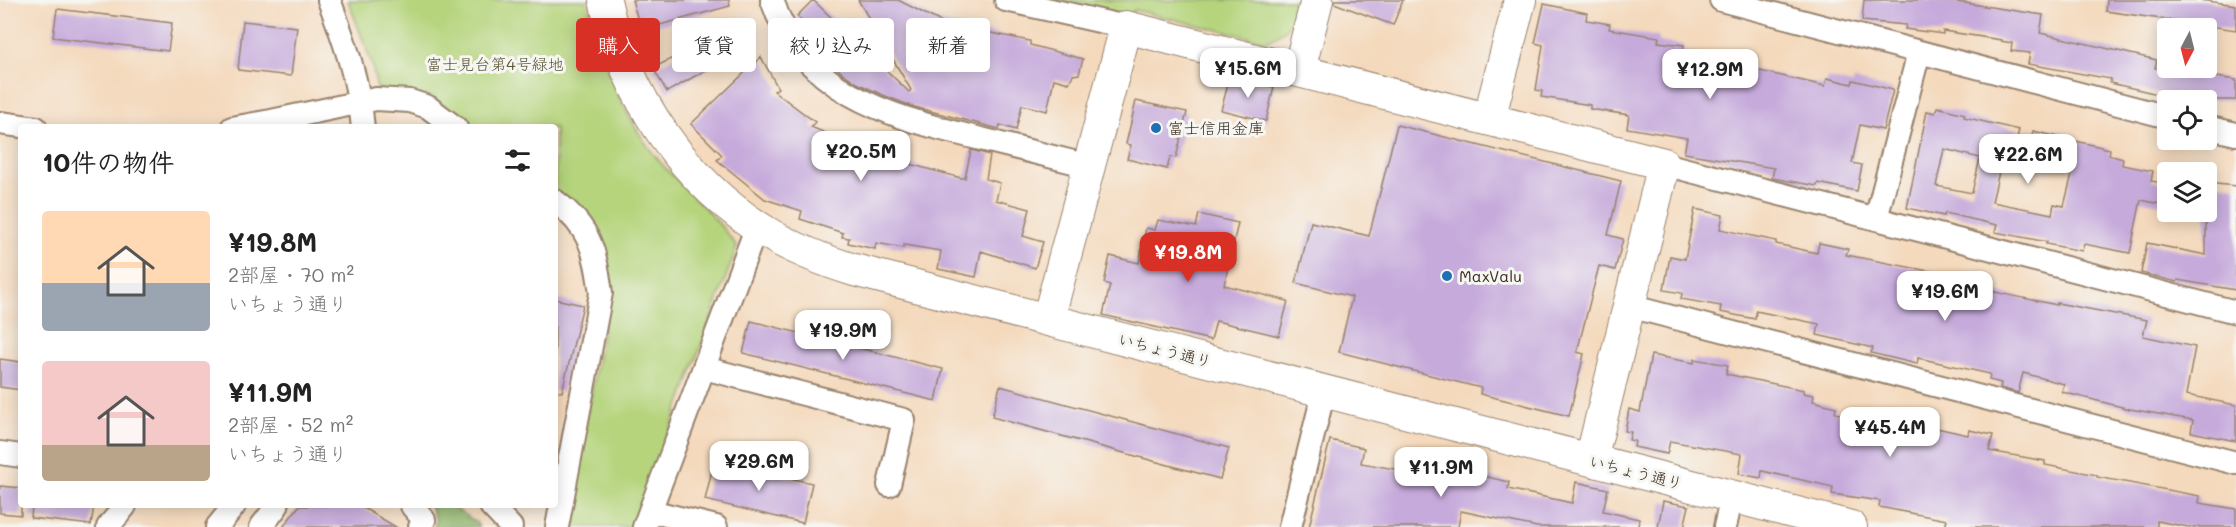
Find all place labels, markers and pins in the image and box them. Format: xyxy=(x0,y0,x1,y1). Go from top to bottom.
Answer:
pin: ¥15.6M xyxy=(1199,48,1297,99)
pin: ¥12.9M xyxy=(1661,49,1759,100)
place label: 富士信用金庫 xyxy=(1168,117,1264,138)
marker: 富士信用金庫 xyxy=(1149,121,1163,135)
pin: ¥20.5M xyxy=(812,131,910,182)
pin: ¥22.6M xyxy=(1979,134,2077,185)
pin: ¥19.8M xyxy=(1139,232,1237,283)
place label: MaxValu xyxy=(1459,265,1522,286)
marker: MaxValu xyxy=(1440,269,1454,283)
pin: ¥19.6M xyxy=(1896,271,1994,322)
pin: ¥19.9M xyxy=(794,310,892,361)
pin: ¥45.4M xyxy=(1841,407,1939,458)
pin: ¥29.6M xyxy=(710,441,808,492)
pin: ¥11.9M xyxy=(1392,447,1490,498)

